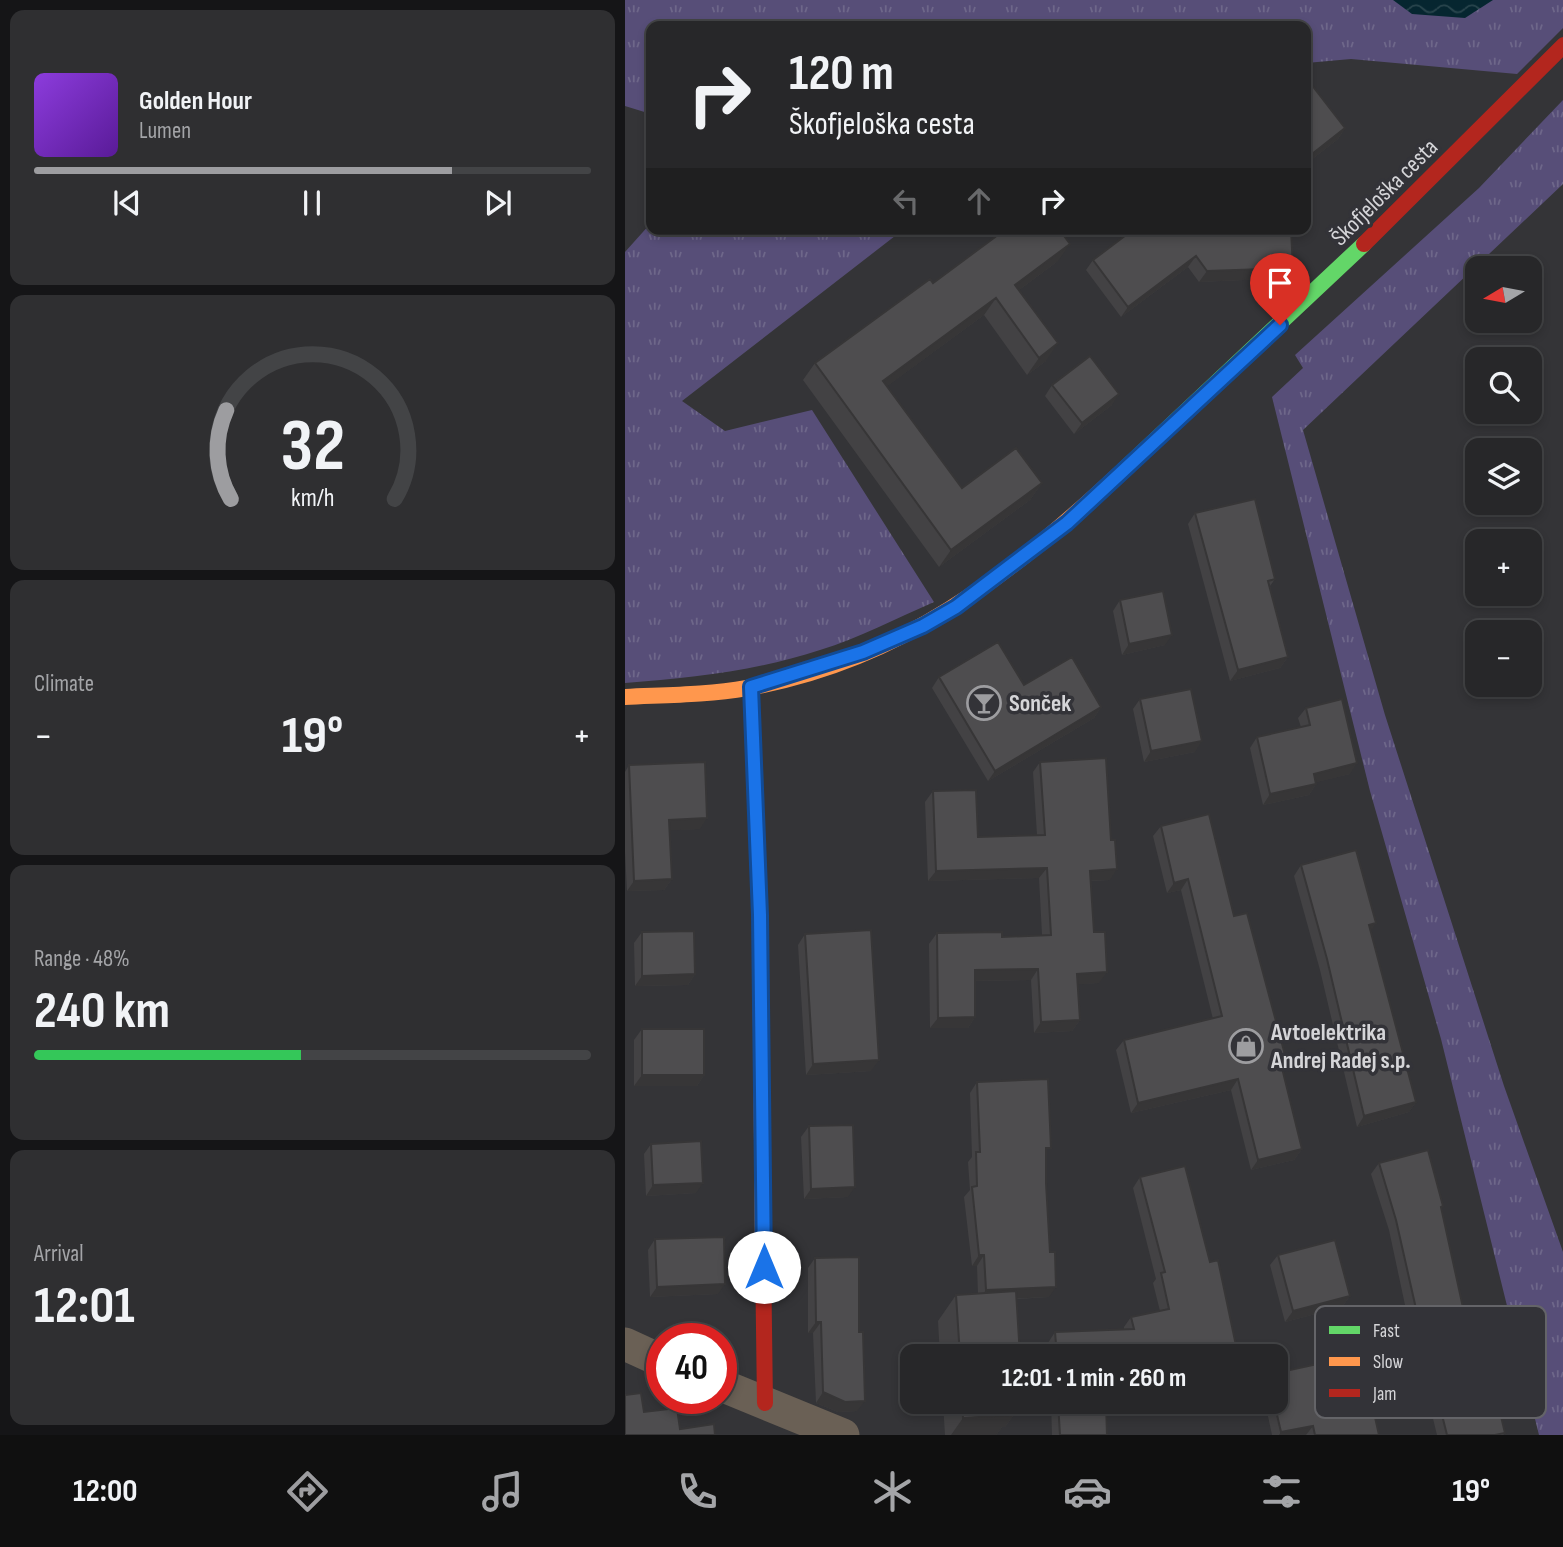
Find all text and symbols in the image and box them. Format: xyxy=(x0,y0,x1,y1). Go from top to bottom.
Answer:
text: 120 m xyxy=(789,45,894,104)
icon: right xyxy=(674,49,765,140)
text: Golden Hour xyxy=(139,86,252,117)
text: Škofjeloška cesta xyxy=(789,105,975,144)
text: Lumen xyxy=(139,117,191,145)
street label: Škofjeloška cesta xyxy=(1325,133,1444,252)
icon: left xyxy=(887,182,925,220)
icon: ahead xyxy=(960,182,998,220)
icon: right xyxy=(1033,182,1071,220)
icon: previous xyxy=(108,184,146,222)
icon: pause xyxy=(293,184,331,222)
icon: next xyxy=(479,184,517,222)
pin xyxy=(1250,253,1310,325)
north arrow xyxy=(1465,256,1542,332)
map controls xyxy=(1465,256,1542,697)
icon: arrive xyxy=(1261,264,1299,302)
button: search xyxy=(1465,347,1542,424)
text: 32 xyxy=(280,403,345,491)
button: layers xyxy=(1465,438,1542,515)
text: km/h xyxy=(291,482,334,513)
button: + xyxy=(1465,529,1542,606)
button: − xyxy=(1465,620,1542,697)
text: Climate xyxy=(34,670,94,698)
bar icon: Sonček xyxy=(965,684,1003,722)
place label: Sonček xyxy=(1009,689,1071,718)
text: 19° xyxy=(282,705,343,768)
text: − xyxy=(34,714,53,759)
text: + xyxy=(572,714,591,759)
text: Range · 48% xyxy=(34,945,130,973)
text: 240 km xyxy=(34,980,170,1043)
place label: Avtoelektrika Andrej Radej s.p. xyxy=(1270,1018,1411,1075)
shop icon: Avtoelektrika Andrej Radej s.p. xyxy=(1227,1027,1265,1065)
position arrow xyxy=(727,1230,801,1304)
text: Arrival xyxy=(34,1240,83,1268)
text: 12:01 xyxy=(34,1275,135,1338)
legend xyxy=(1315,1306,1546,1418)
text: Fast xyxy=(1373,1320,1400,1343)
speed limit sign: 40 xyxy=(646,1323,737,1414)
text: Slow xyxy=(1373,1351,1403,1374)
text: 12:01 · 1 min · 260 m xyxy=(1002,1363,1186,1394)
text: Jam xyxy=(1372,1383,1396,1406)
icon: directions xyxy=(283,1467,332,1516)
icon: music xyxy=(478,1467,527,1516)
icon: phone xyxy=(673,1467,722,1516)
icon: climate xyxy=(868,1467,917,1516)
icon: car xyxy=(1063,1467,1112,1516)
icon: filters xyxy=(1257,1467,1306,1516)
text: 12:00 xyxy=(73,1472,137,1511)
text: 19° xyxy=(1452,1472,1490,1511)

